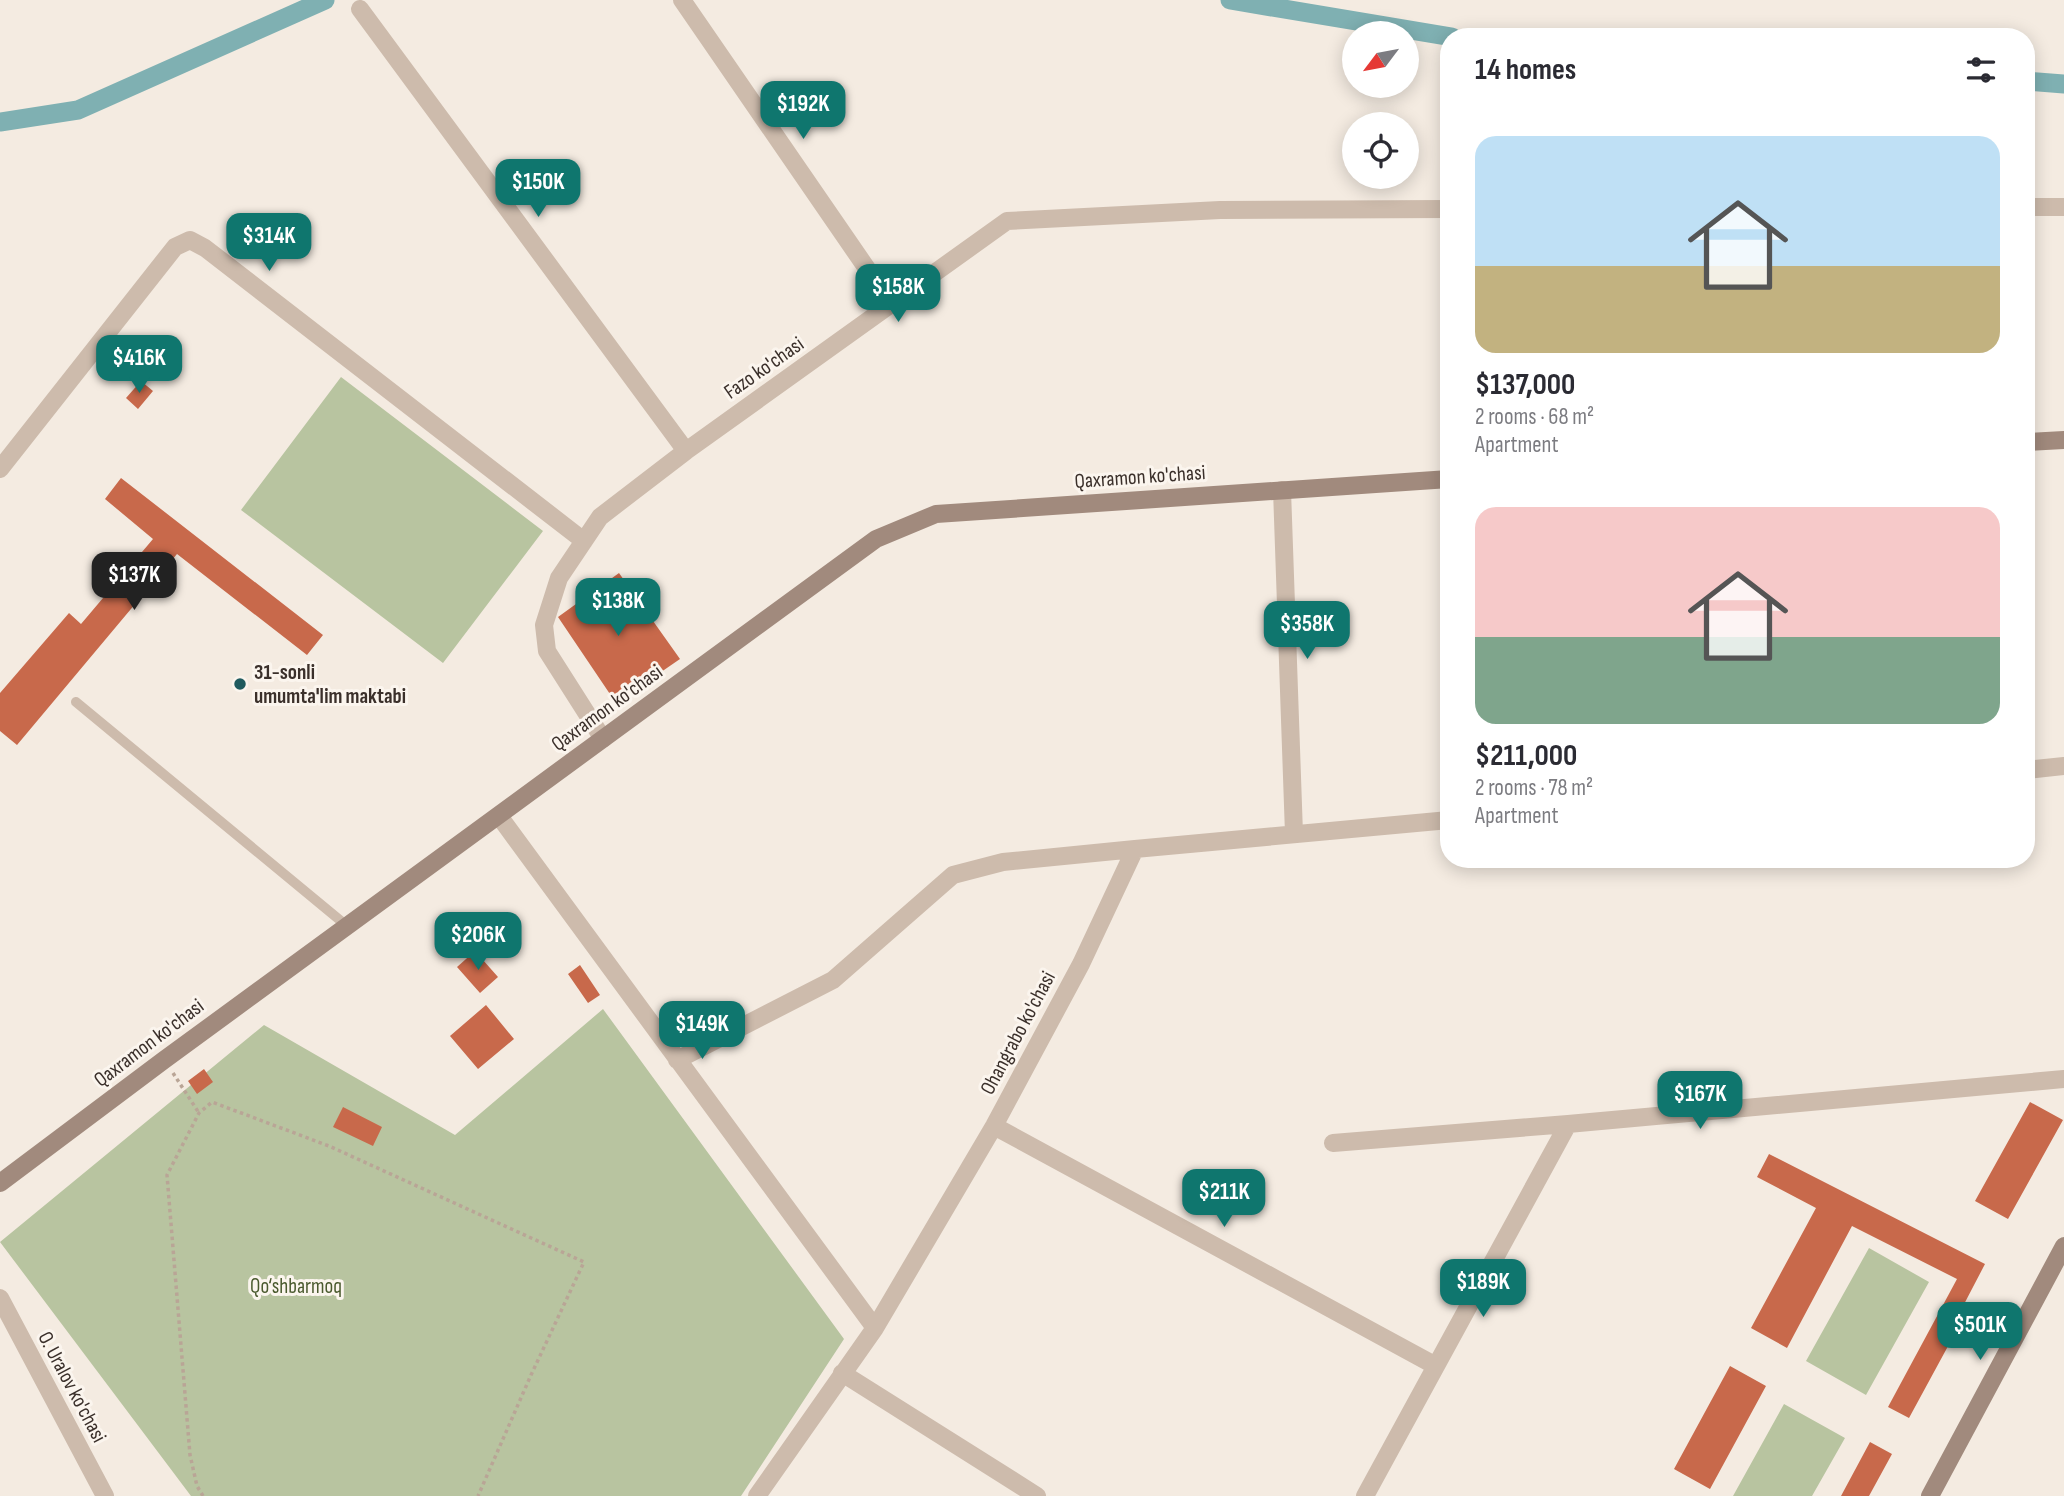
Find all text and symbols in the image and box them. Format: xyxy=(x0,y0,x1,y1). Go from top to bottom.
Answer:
north arrow xyxy=(1342,21,1419,98)
map controls xyxy=(1342,21,1419,189)
icon: filters xyxy=(1962,51,2000,89)
text: 14 homes xyxy=(1475,52,1576,88)
pin: $192K xyxy=(754,82,852,141)
text: $192K xyxy=(776,90,830,118)
button: locate xyxy=(1342,112,1419,189)
pin: $150K xyxy=(489,160,587,219)
text: $150K xyxy=(511,168,565,196)
icon: home xyxy=(1675,182,1801,308)
pin: $314K xyxy=(220,214,318,273)
text: $314K xyxy=(242,222,296,250)
pin: $158K xyxy=(849,264,947,324)
text: $158K xyxy=(871,273,925,301)
street label: Fazo ko'chasi xyxy=(719,331,809,405)
pin: $416K xyxy=(90,336,188,395)
text: $416K xyxy=(112,344,166,372)
text: $137,000 xyxy=(1475,367,1575,403)
text: 2 rooms · 68 m² xyxy=(1475,403,1594,431)
text: Apartment xyxy=(1475,431,1559,459)
street label: Qaxramon ko'chasi xyxy=(1074,460,1206,494)
pin: $137K xyxy=(85,552,183,612)
icon: home xyxy=(1675,553,1801,679)
text: $137K xyxy=(108,561,160,589)
pin: $138K xyxy=(569,578,667,638)
text: $138K xyxy=(591,587,645,615)
pin: $358K xyxy=(1258,602,1356,661)
text: $358K xyxy=(1280,610,1334,638)
street label: Qaxramon ko'chasi xyxy=(547,659,667,757)
place label: 31-sonli umumta'lim maktabi xyxy=(254,660,406,709)
marker: 31-sonli umumta'lim maktabi xyxy=(232,676,248,692)
text: $211,000 xyxy=(1475,738,1577,774)
text: 2 rooms · 78 m² xyxy=(1475,774,1593,802)
text: Apartment xyxy=(1475,802,1559,830)
pin: $206K xyxy=(429,912,527,972)
text: $206K xyxy=(451,921,505,949)
street label: Ohangrabo ko'chasi xyxy=(975,967,1061,1099)
street label: Qaxramon ko'chasi xyxy=(89,994,209,1092)
pin: $149K xyxy=(653,1002,751,1061)
text: $149K xyxy=(675,1010,729,1038)
pin: $167K xyxy=(1651,1072,1749,1131)
text: $167K xyxy=(1673,1080,1727,1108)
pin: $211K xyxy=(1175,1170,1273,1229)
text: $211K xyxy=(1198,1178,1250,1206)
pin: $189K xyxy=(1434,1260,1532,1319)
text: $189K xyxy=(1456,1268,1510,1296)
park label: Qo‘shbarmoq xyxy=(250,1274,342,1299)
pin: $501K xyxy=(1931,1302,2029,1362)
text: $501K xyxy=(1953,1311,2007,1339)
street label: O. Uralov ko'chasi xyxy=(32,1327,112,1447)

